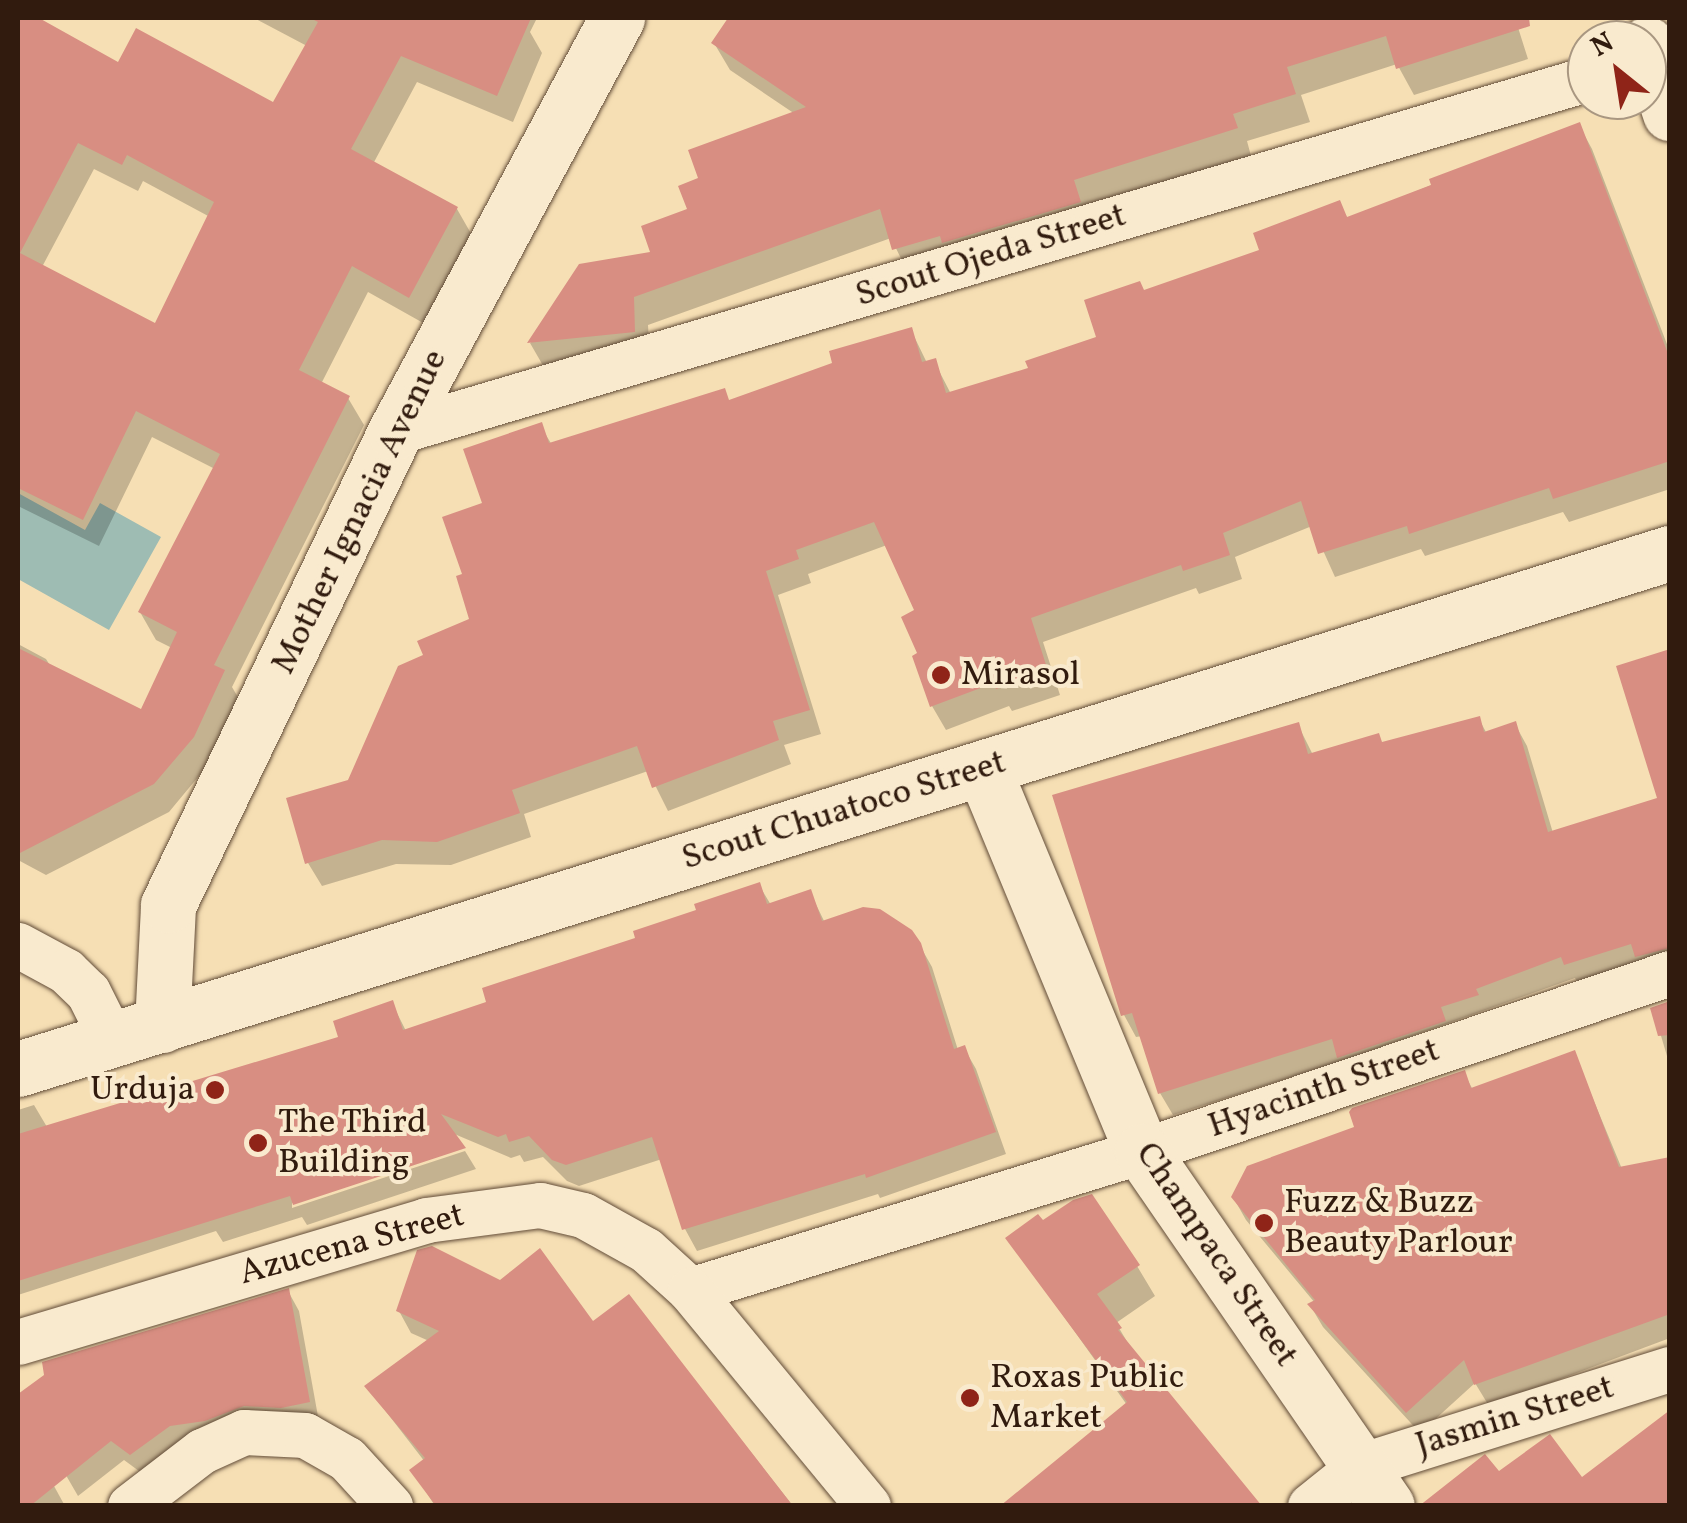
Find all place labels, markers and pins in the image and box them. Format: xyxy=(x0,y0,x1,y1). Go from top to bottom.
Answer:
place label: Mirasol xyxy=(961,654,1080,696)
marker: Mirasol xyxy=(930,664,952,686)
place label: Urduja xyxy=(90,1069,195,1111)
marker: Urduja xyxy=(204,1079,226,1101)
place label: The Third Building xyxy=(278,1102,428,1184)
marker: The Third Building xyxy=(247,1132,269,1154)
place label: Fuzz & Buzz Beauty Parlour xyxy=(1284,1182,1514,1264)
marker: Fuzz & Buzz Beauty Parlour xyxy=(1253,1212,1275,1234)
place label: Roxas Public Market xyxy=(990,1357,1184,1439)
marker: Roxas Public Market xyxy=(959,1387,981,1409)

